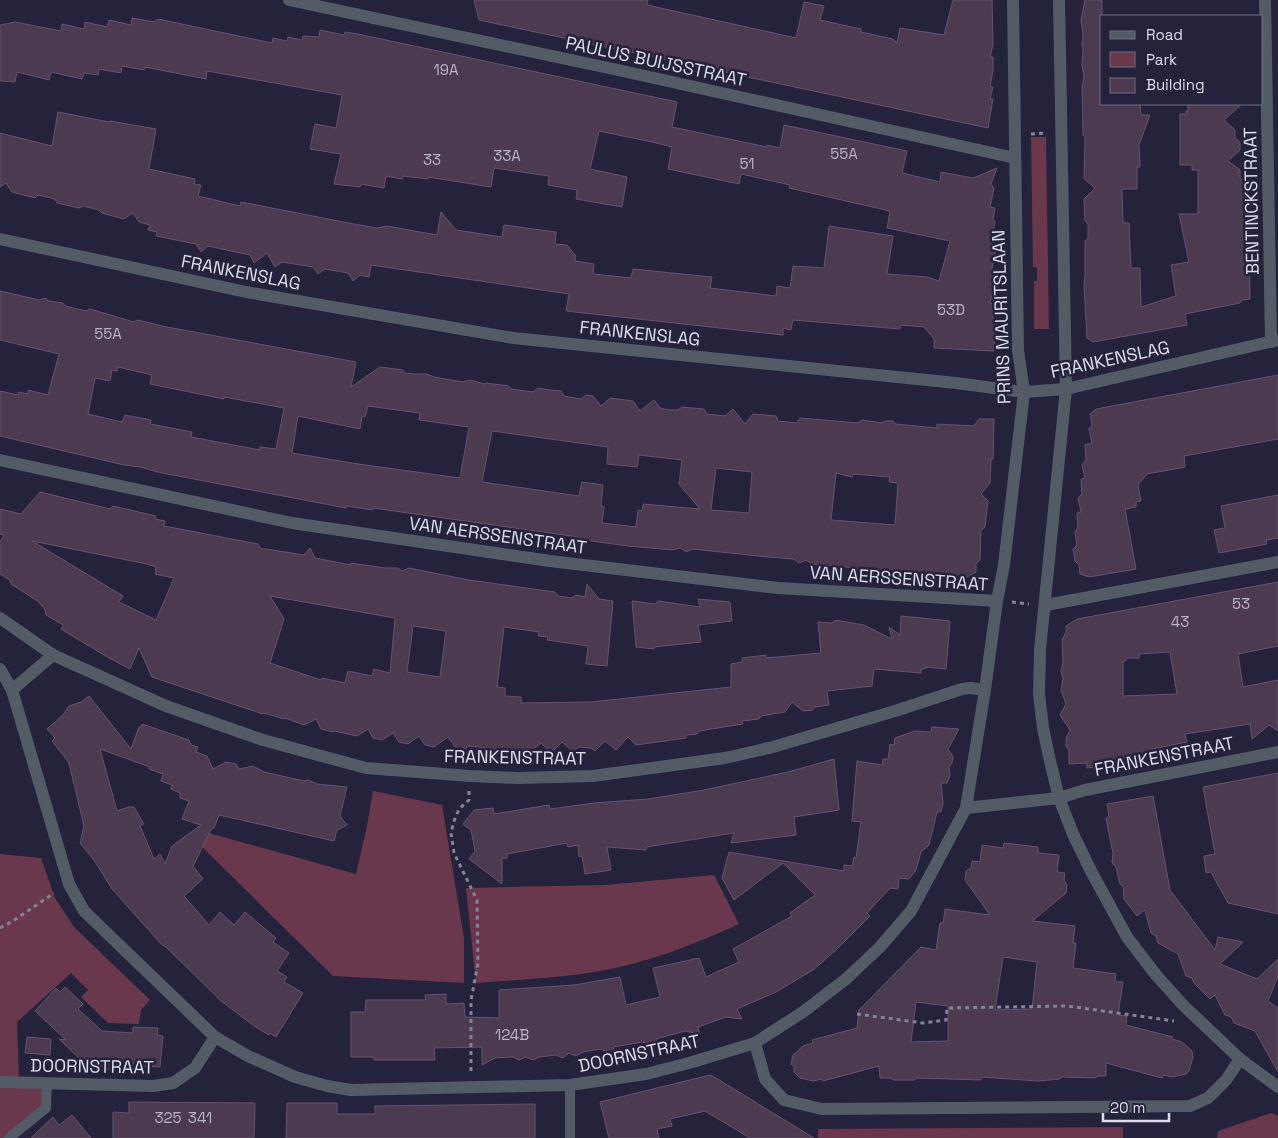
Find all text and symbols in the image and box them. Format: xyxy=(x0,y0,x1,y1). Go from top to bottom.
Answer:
legend xyxy=(1100,15,1263,105)
text: Road xyxy=(1146,25,1183,44)
street label: PAULUS BUIJSSTRAAT xyxy=(563,31,749,92)
text: Park xyxy=(1146,50,1177,69)
house number: 19A xyxy=(434,60,459,79)
text: Building xyxy=(1146,75,1205,94)
street label: BENTINCKSTRAAT xyxy=(1238,127,1264,275)
house number: 55A xyxy=(830,144,858,163)
house number: 33A xyxy=(493,146,521,165)
house number: 33 xyxy=(423,150,441,169)
house number: 51 xyxy=(739,154,755,173)
street label: PRINS MAURITSLAAN xyxy=(986,229,1016,405)
street label: FRANKENSLAG xyxy=(179,249,303,295)
house number: 53D xyxy=(937,300,965,319)
street label: FRANKENSLAG xyxy=(578,315,702,351)
house number: 55A xyxy=(94,324,122,343)
street label: FRANKENSLAG xyxy=(1048,335,1172,383)
street label: VAN AERSSENSTRAAT xyxy=(408,511,589,559)
street label: VAN AERSSENSTRAAT xyxy=(809,560,990,596)
house number: 53 xyxy=(1232,594,1250,613)
house number: 43 xyxy=(1171,612,1189,631)
street label: FRANKENSTRAAT xyxy=(1092,731,1236,781)
street label: FRANKENSTRAAT xyxy=(444,744,586,770)
house number: 124B xyxy=(495,1025,529,1044)
street label: DOORNSTRAAT xyxy=(576,1029,702,1077)
street label: DOORNSTRAAT xyxy=(30,1053,154,1079)
scale bar xyxy=(1103,1090,1169,1122)
text: 20 m xyxy=(1110,1098,1145,1117)
house number: 325 xyxy=(154,1108,182,1127)
house number: 341 xyxy=(188,1108,212,1127)

